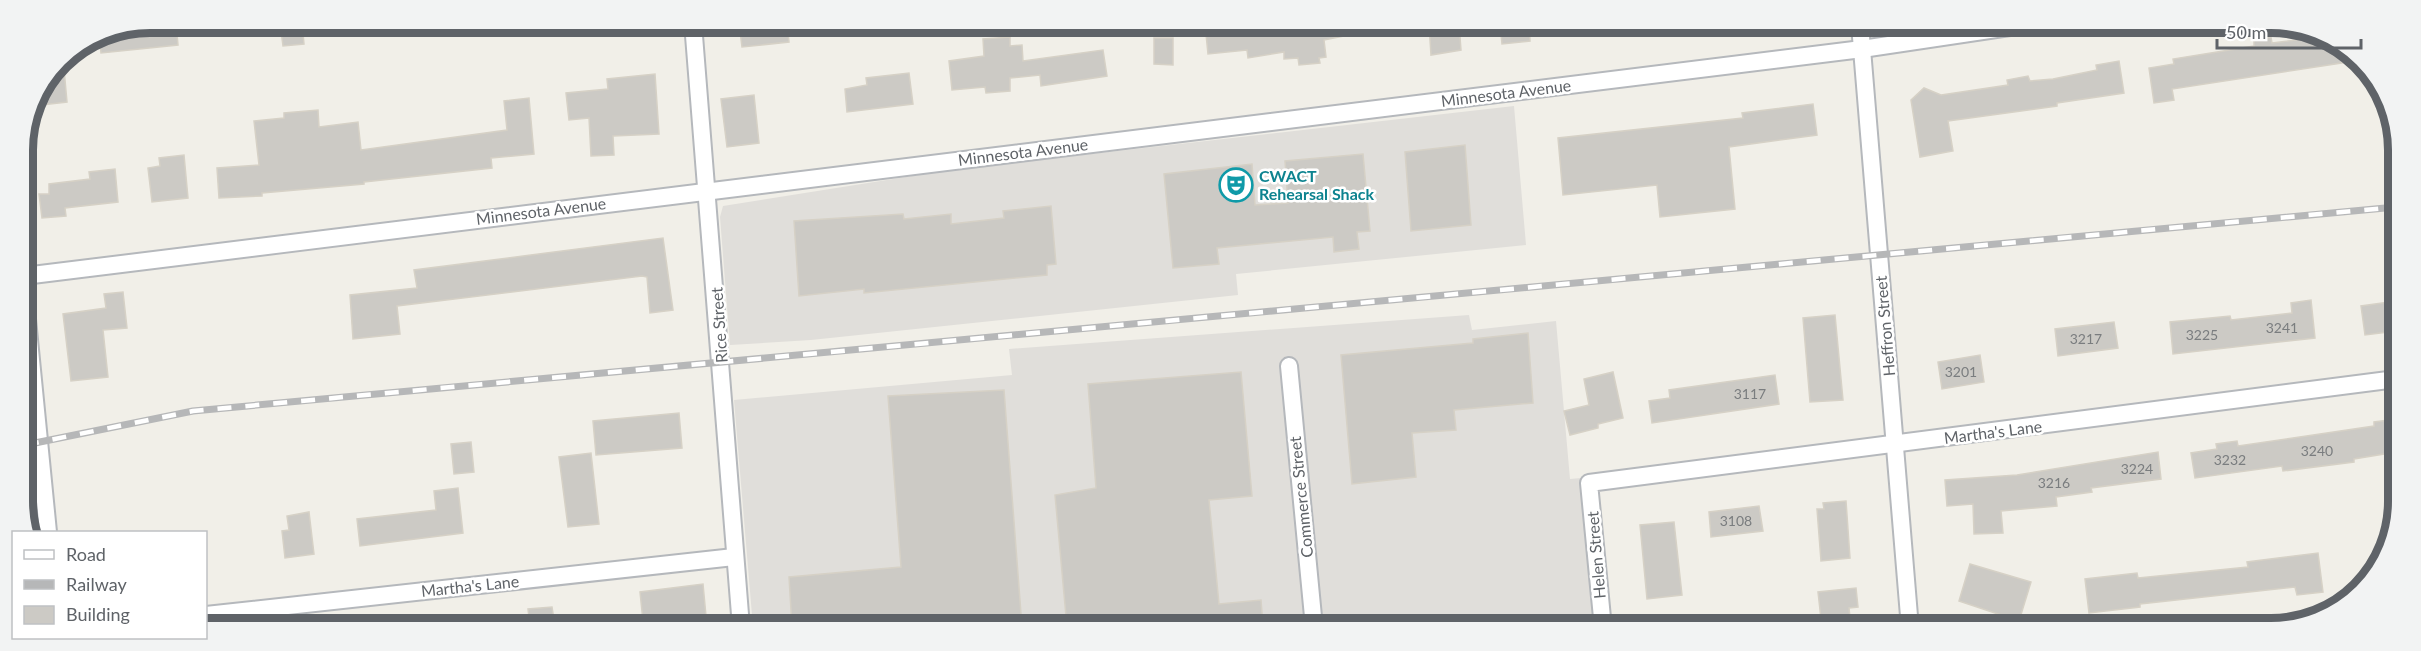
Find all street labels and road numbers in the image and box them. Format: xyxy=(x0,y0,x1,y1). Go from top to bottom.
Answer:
street label: Minnesota Avenue xyxy=(1440,75,1572,110)
street label: Minnesota Avenue xyxy=(957,134,1089,169)
street label: Minnesota Avenue xyxy=(475,193,607,228)
street label: Heffron Street xyxy=(1871,275,1898,377)
street label: Rice Street xyxy=(706,286,731,364)
street label: Martha's Lane xyxy=(1943,416,2043,447)
street label: Commerce Street xyxy=(1285,435,1316,559)
street label: Helen Street xyxy=(1582,510,1609,600)
street label: Martha's Lane xyxy=(420,571,520,600)

